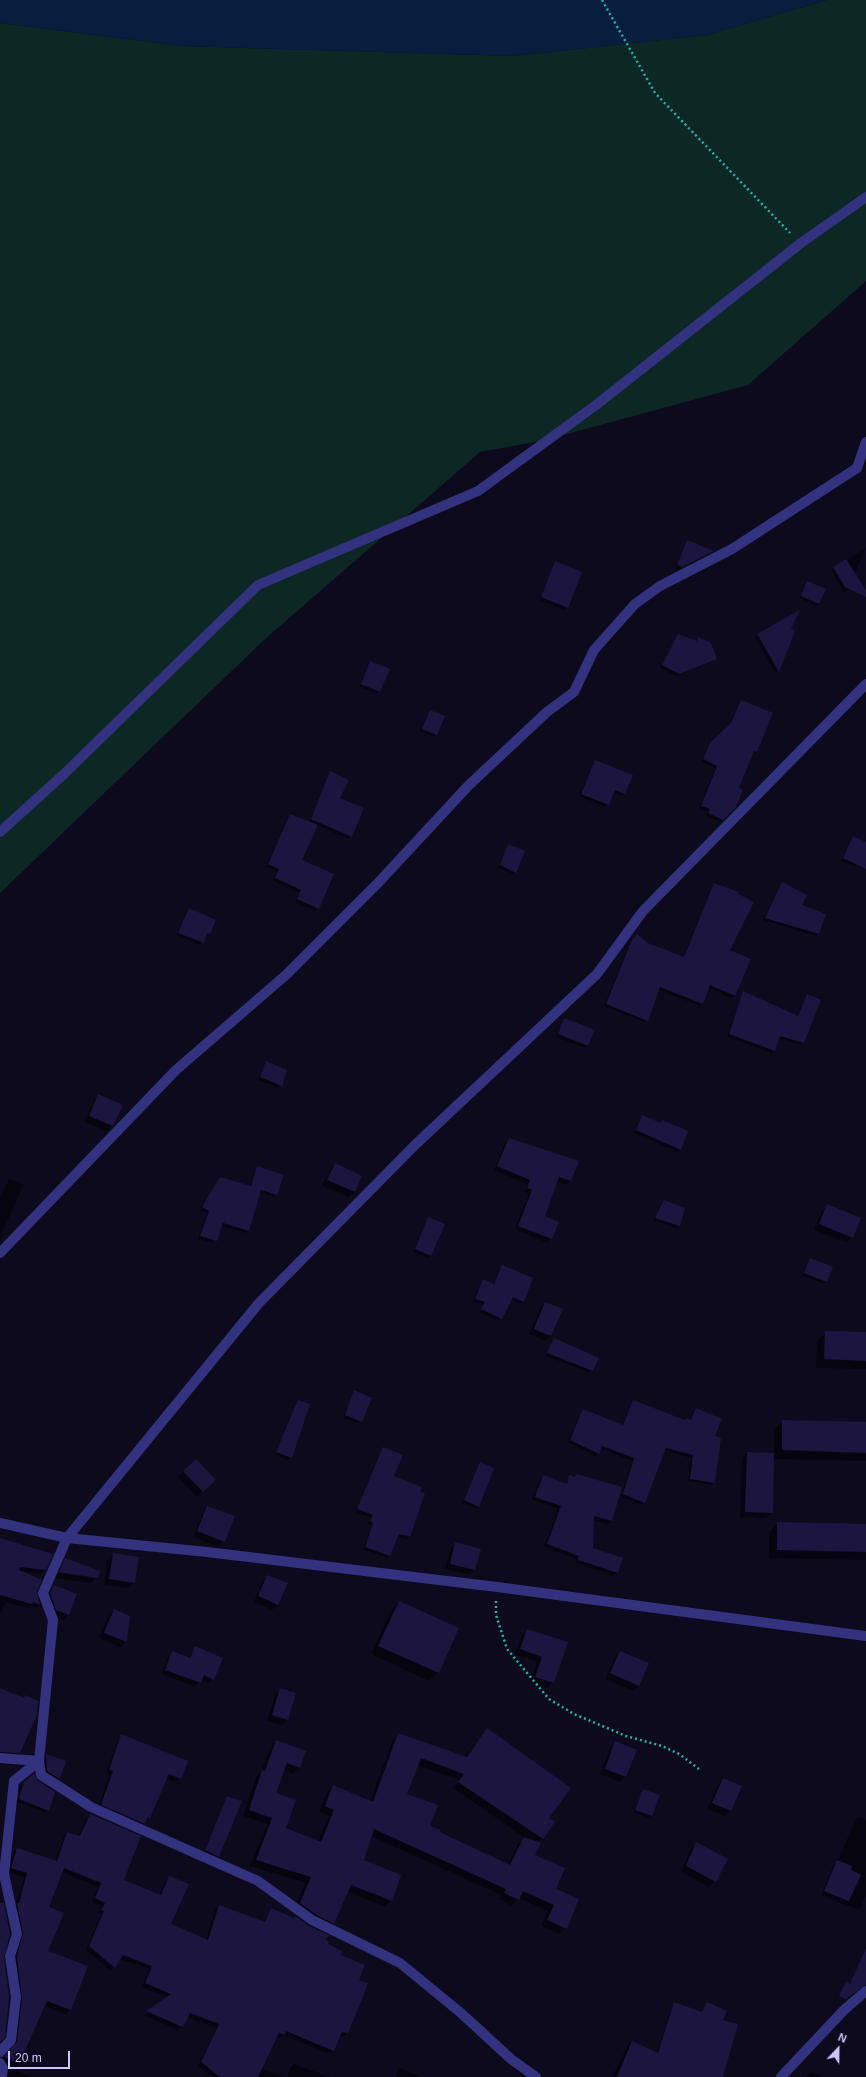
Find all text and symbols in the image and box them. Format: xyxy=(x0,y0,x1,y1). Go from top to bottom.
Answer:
north arrow xyxy=(818,2029,858,2069)
text: N xyxy=(837,2031,848,2045)
scale bar xyxy=(10,2043,72,2069)
text: 20 m xyxy=(15,2051,42,2065)

